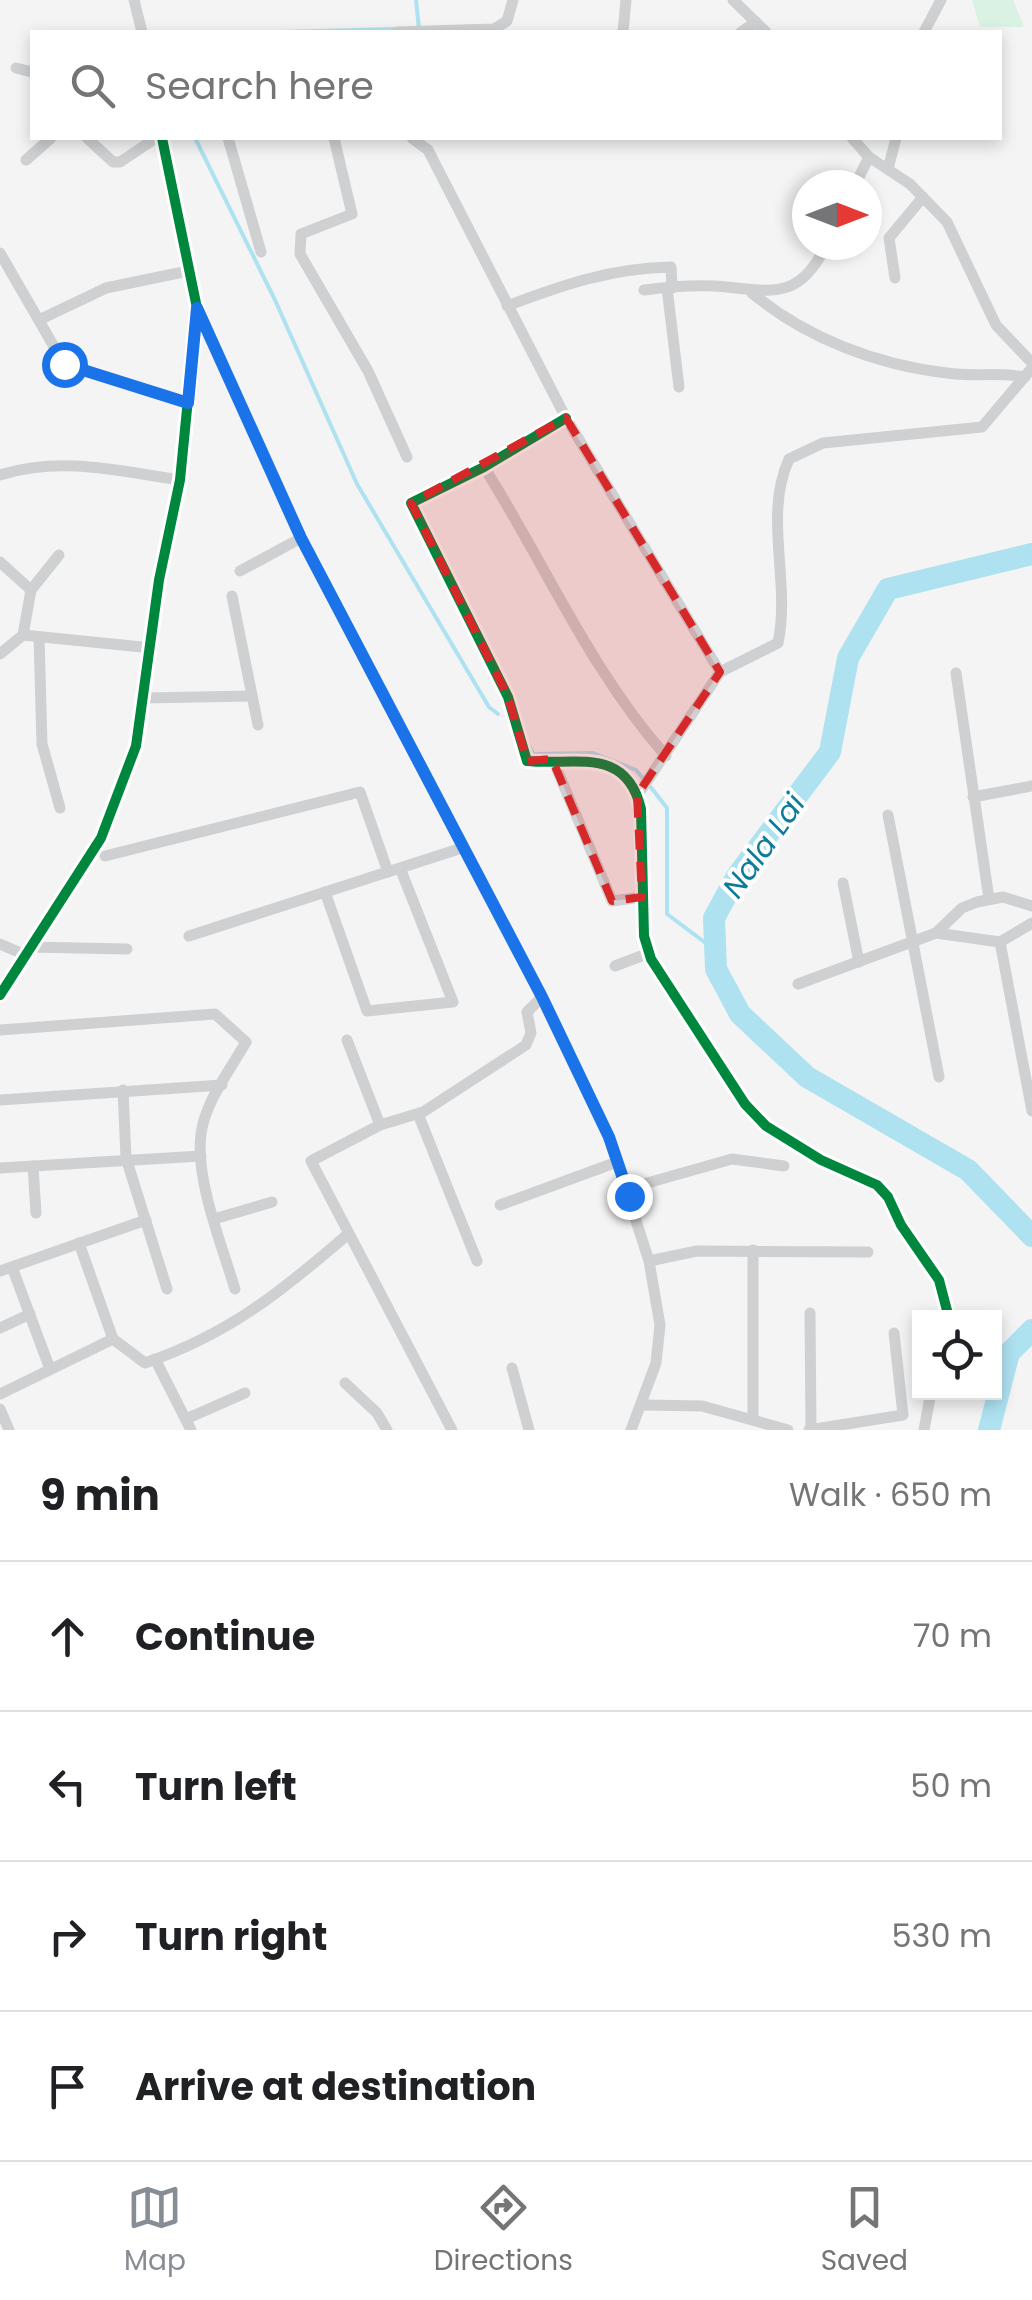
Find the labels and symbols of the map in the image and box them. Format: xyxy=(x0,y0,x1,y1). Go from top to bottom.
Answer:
north arrow xyxy=(792,170,882,260)
route start xyxy=(42,342,88,388)
water label: Nala Lai xyxy=(712,784,816,907)
route end xyxy=(607,1174,653,1220)

